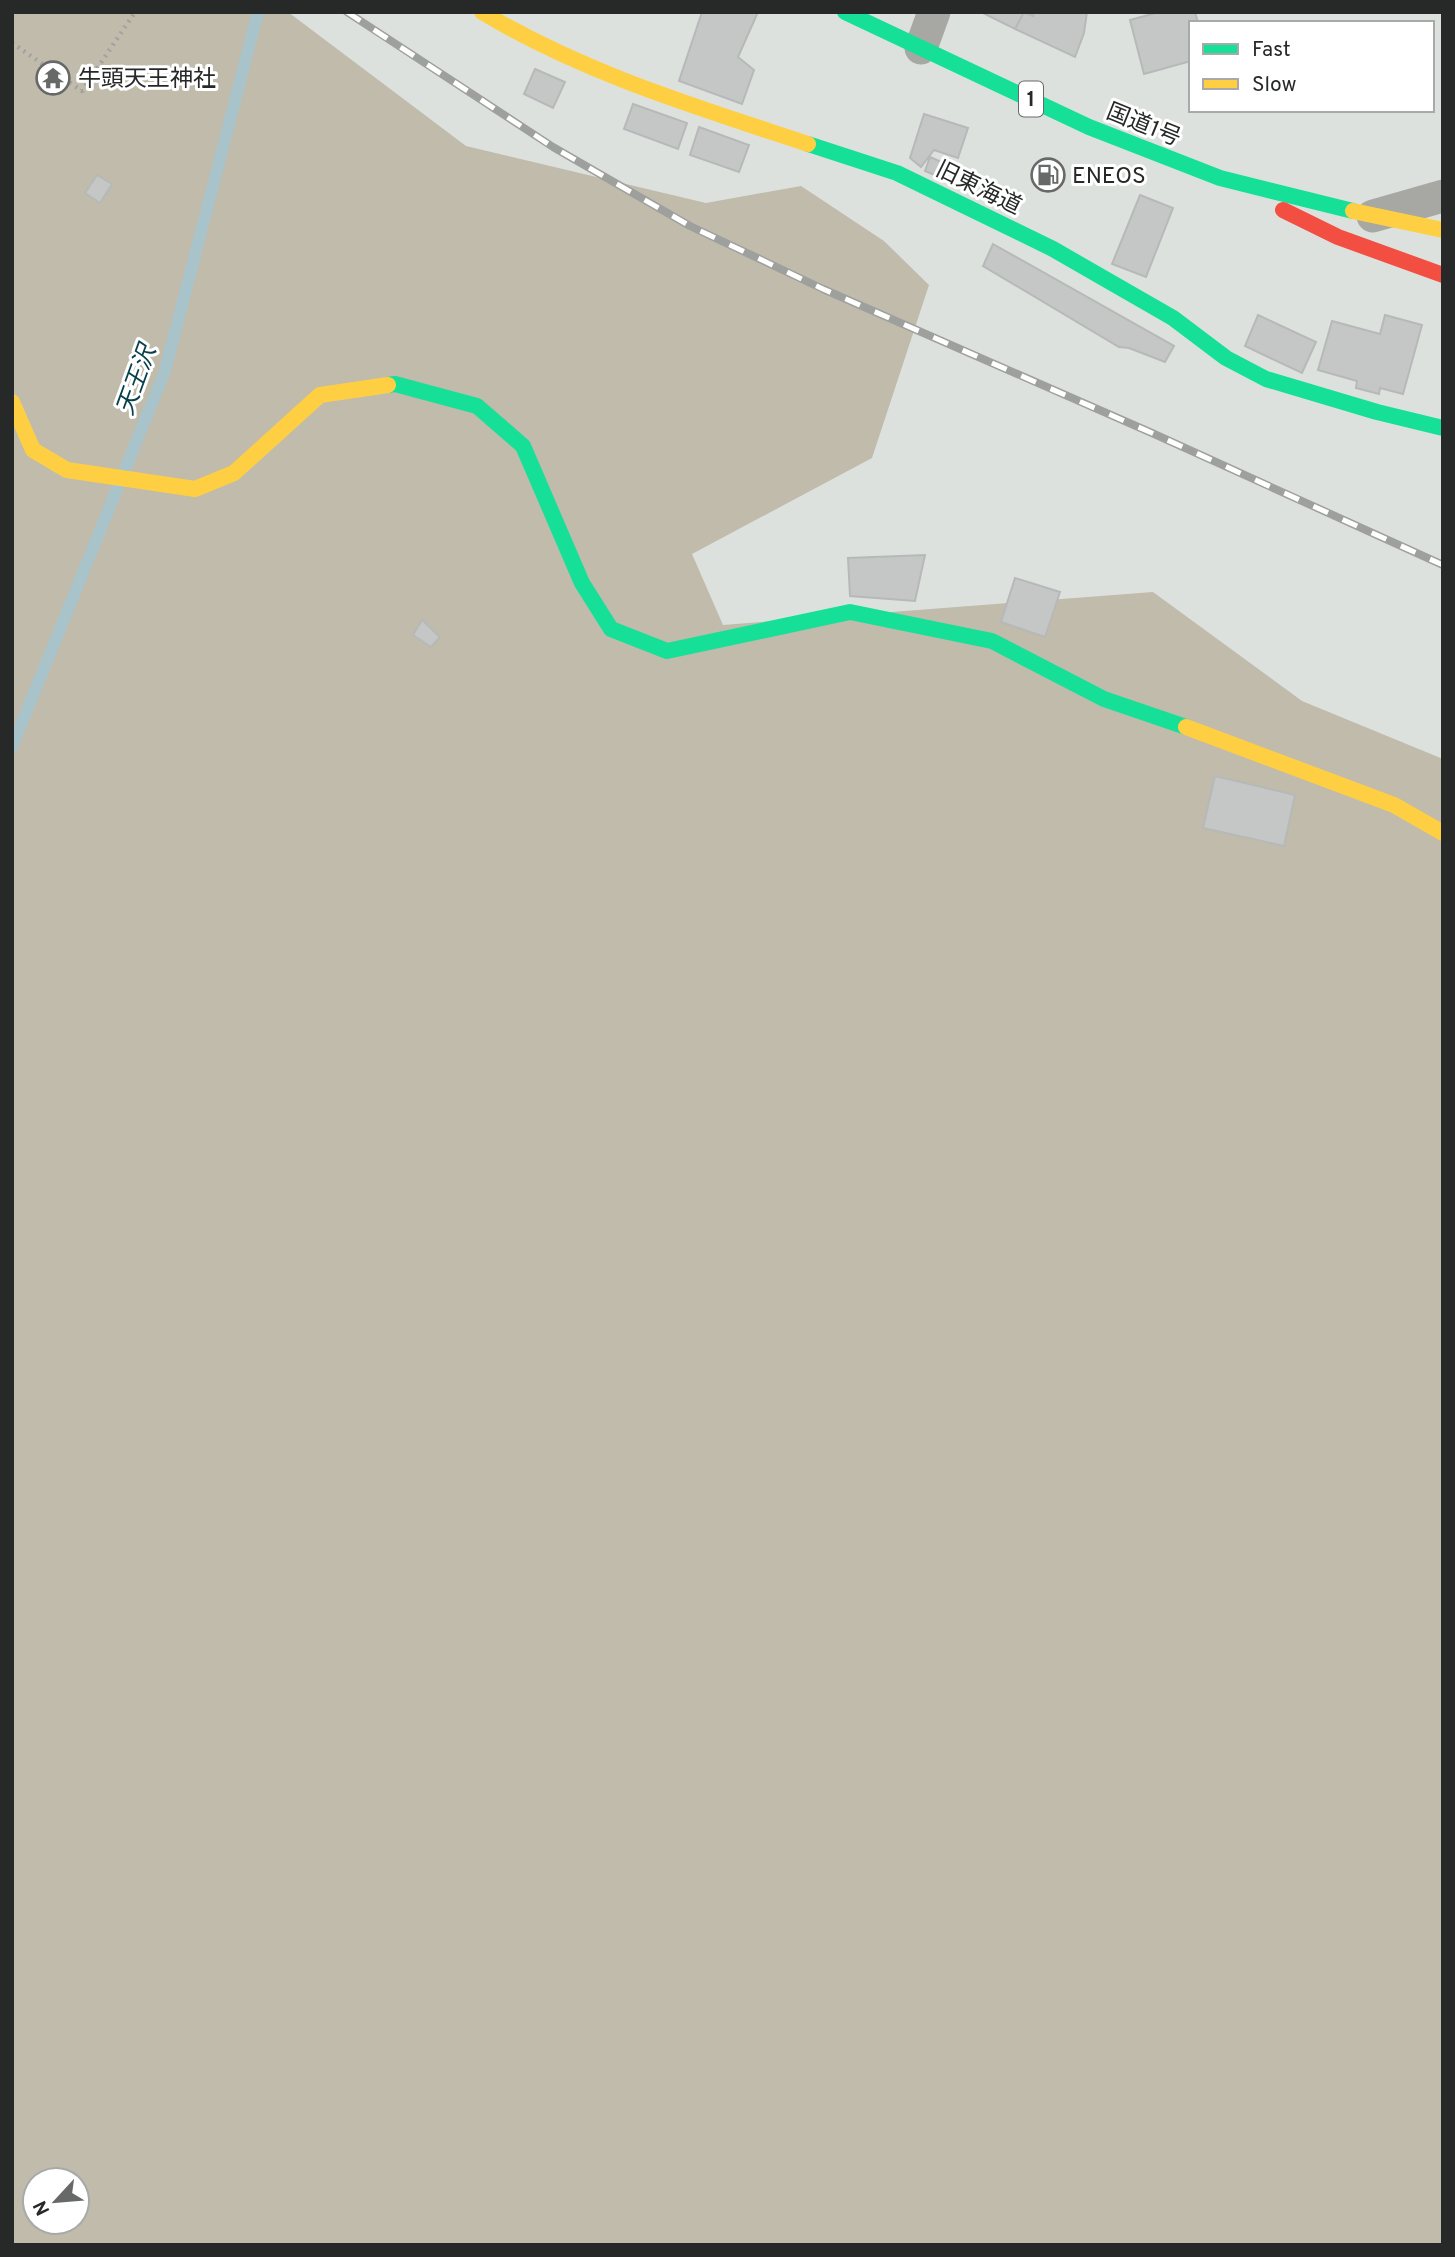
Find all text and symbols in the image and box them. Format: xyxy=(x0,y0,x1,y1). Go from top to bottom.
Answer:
legend xyxy=(1189,21,1434,112)
text: Fast xyxy=(1252,37,1291,64)
temple icon: 牛頭天王神社 xyxy=(34,59,72,97)
place label: 牛頭天王神社 xyxy=(78,66,216,95)
text: Slow xyxy=(1252,72,1297,99)
road number: 1 xyxy=(1019,82,1043,116)
street label: 国道1号 xyxy=(1102,98,1184,154)
street label: 旧東海道 xyxy=(930,156,1026,222)
fuel station icon: ENEOS xyxy=(1029,156,1067,194)
place label: ENEOS xyxy=(1072,163,1146,192)
water label: 天王沢 xyxy=(111,339,165,420)
north arrow xyxy=(21,2166,91,2236)
text: N xyxy=(29,2196,56,2219)

